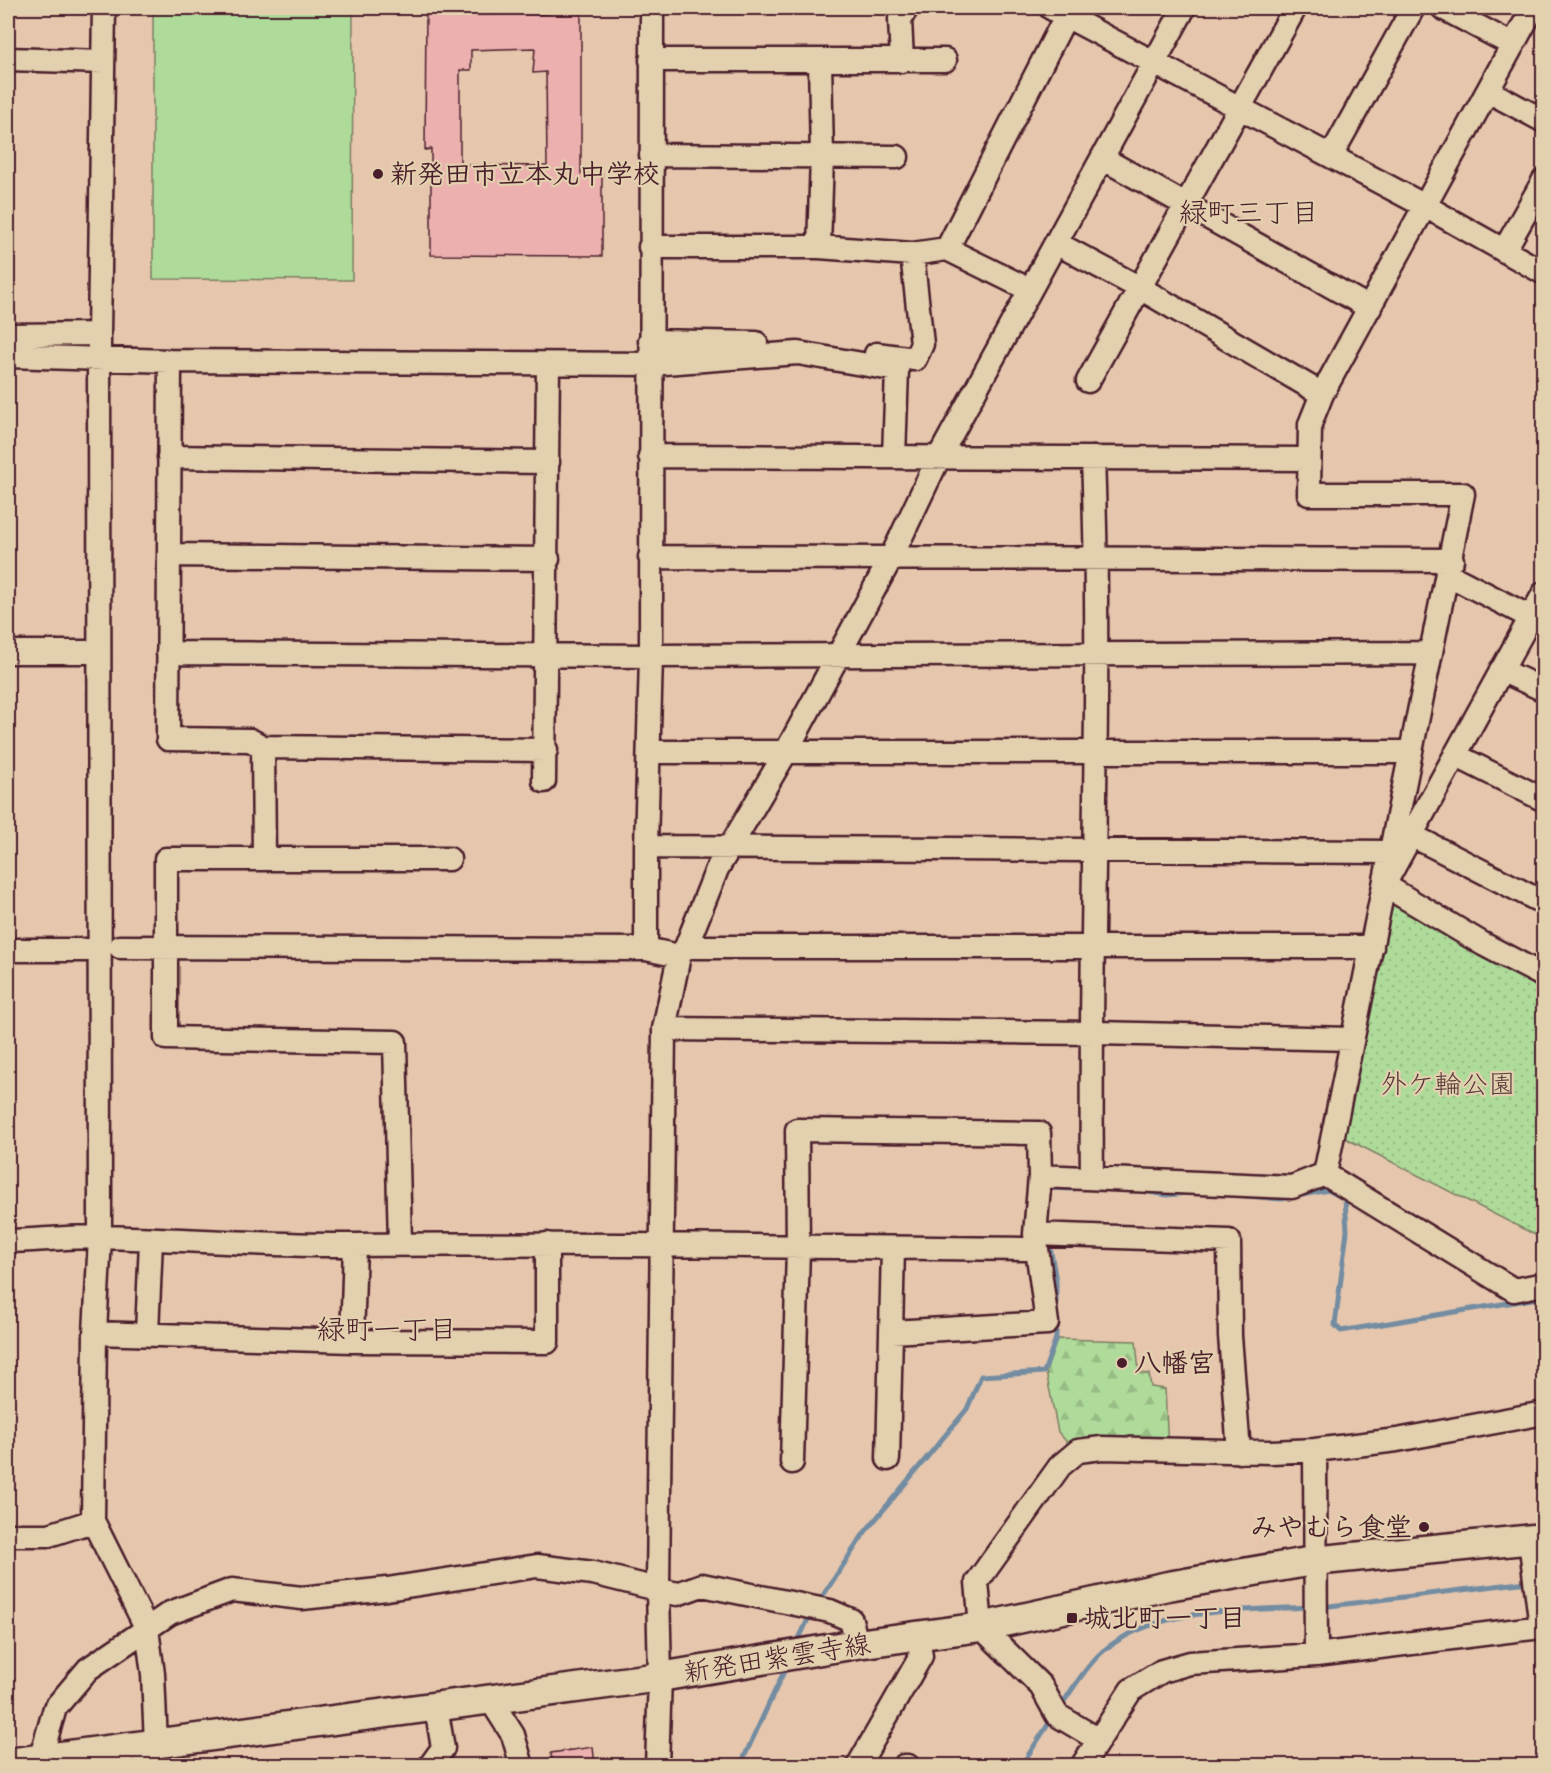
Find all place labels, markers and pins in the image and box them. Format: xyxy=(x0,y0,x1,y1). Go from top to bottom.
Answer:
place label: 新発田市立本丸中学校 xyxy=(390,157,660,196)
marker: 新発田市立本丸中学校 xyxy=(371,167,385,181)
place label: 八幡宮 xyxy=(1134,1346,1215,1385)
marker: 八幡宮 xyxy=(1115,1356,1129,1370)
place label: みやむら食堂 xyxy=(1250,1510,1412,1549)
marker: みやむら食堂 xyxy=(1417,1520,1431,1534)
place label: 城北町一丁目 xyxy=(1084,1601,1246,1640)
marker: 城北町一丁目 xyxy=(1065,1611,1079,1625)

